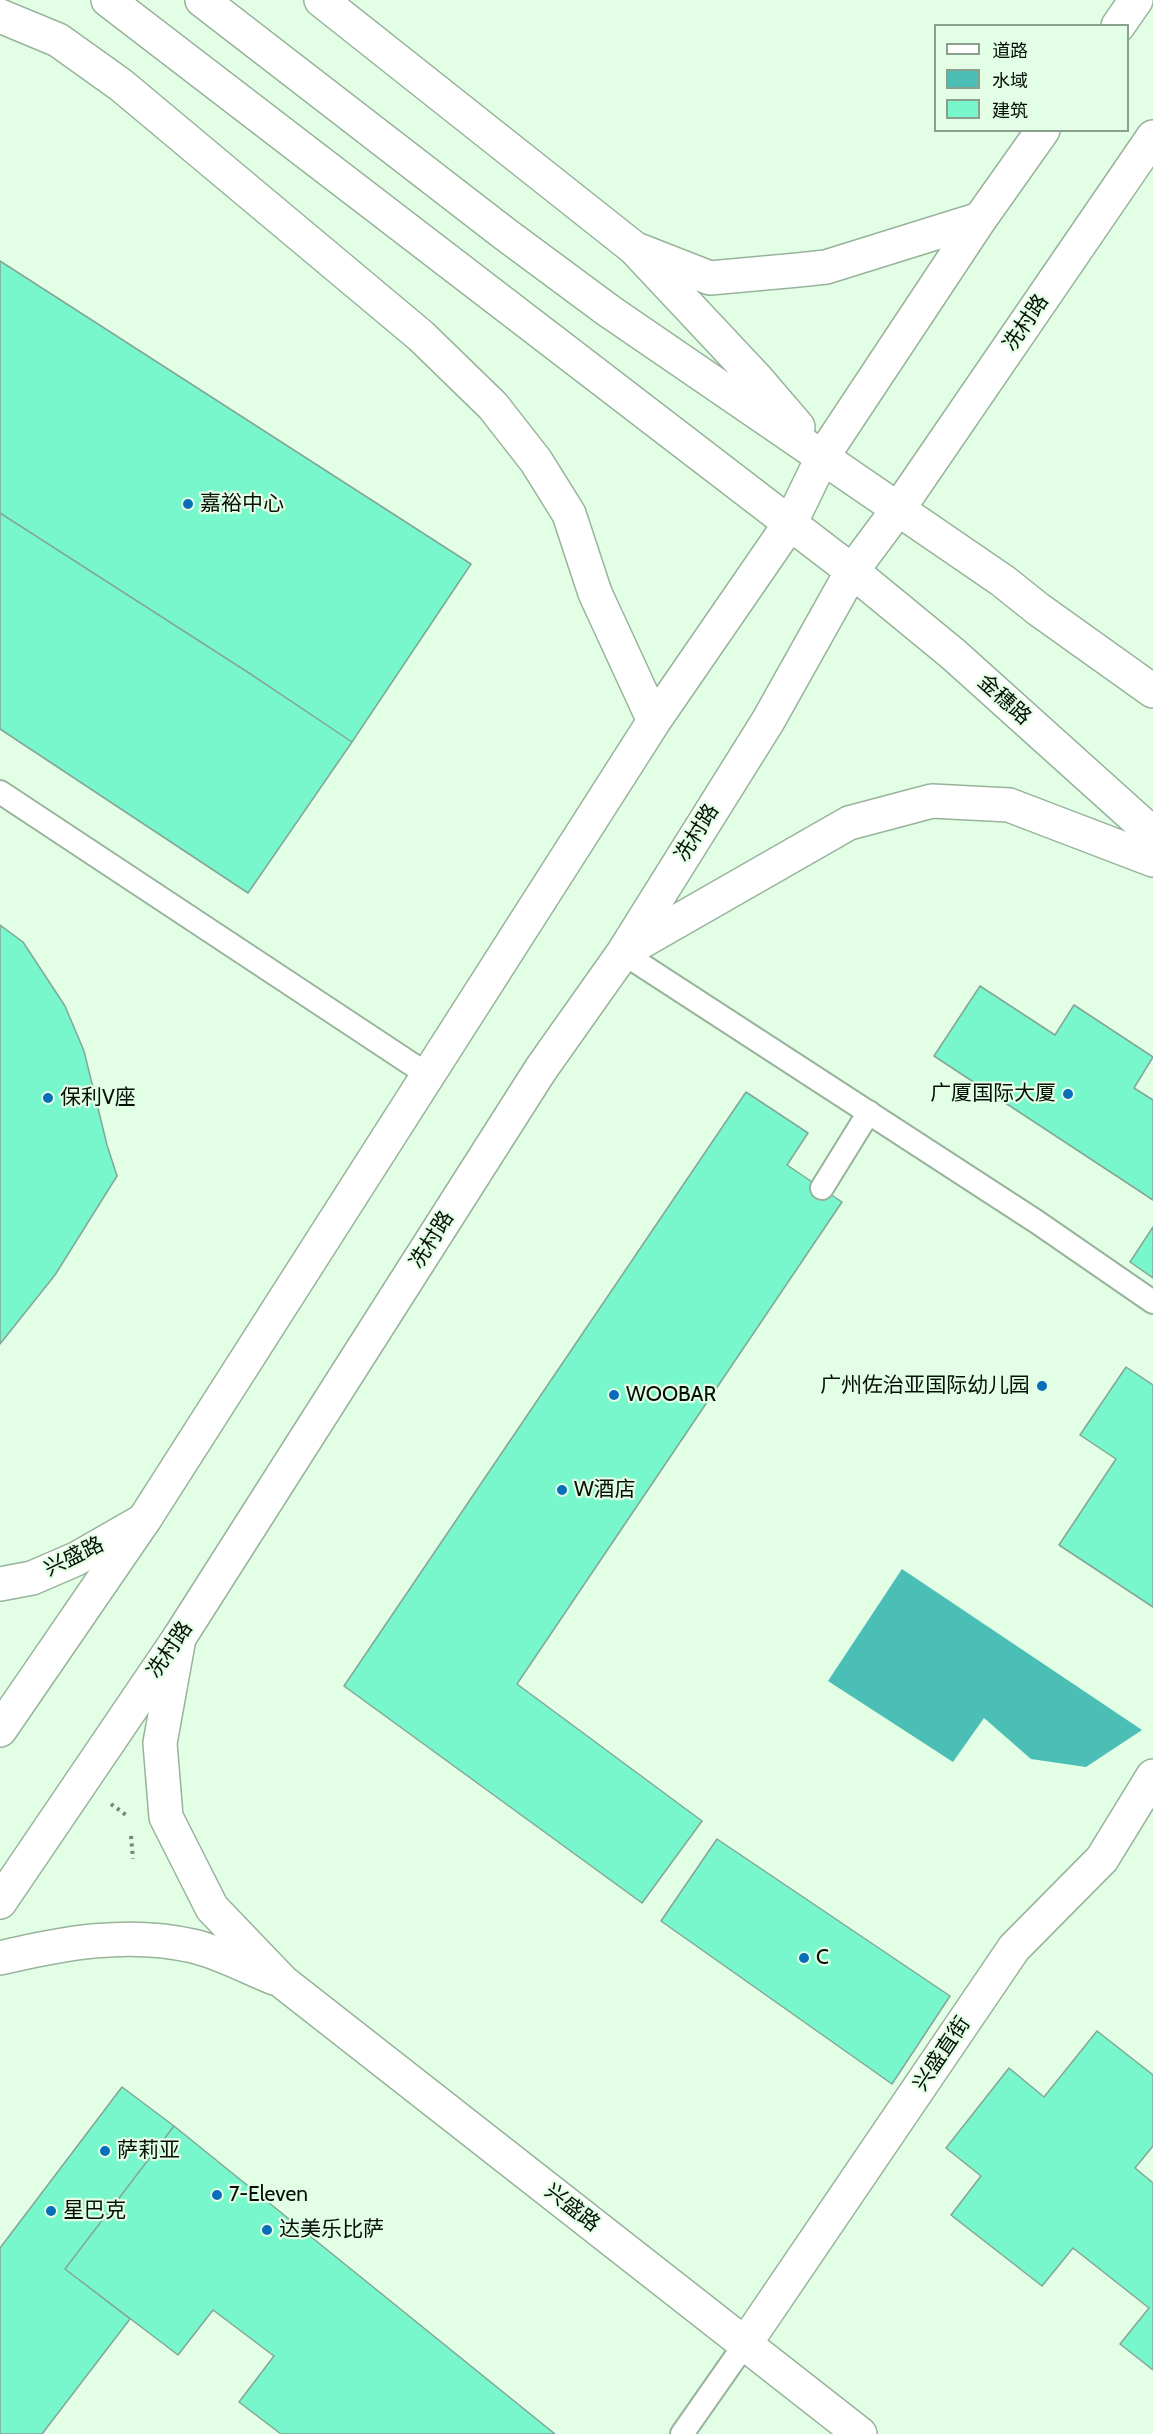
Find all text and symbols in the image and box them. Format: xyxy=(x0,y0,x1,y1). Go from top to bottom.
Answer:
legend xyxy=(934,24,1129,132)
text: 道路 xyxy=(992,40,1028,62)
text: 水域 xyxy=(992,70,1028,92)
text: 建筑 xyxy=(992,100,1028,122)
street label: 冼村路 xyxy=(998,290,1054,356)
place label: 嘉裕中心 xyxy=(200,491,284,517)
marker: 嘉裕中心 xyxy=(181,497,195,511)
street label: 金穗路 xyxy=(972,670,1036,730)
street label: 冼村路 xyxy=(670,800,724,866)
place label: 广厦国际大厦 xyxy=(930,1081,1056,1107)
place label: 保利V座 xyxy=(60,1085,136,1111)
marker: 广厦国际大厦 xyxy=(1061,1087,1075,1101)
marker: 保利V座 xyxy=(41,1091,55,1105)
street label: 冼村路 xyxy=(405,1207,459,1273)
place label: 广州佐治亚国际幼儿园 xyxy=(820,1373,1030,1399)
marker: 广州佐治亚国际幼儿园 xyxy=(1035,1379,1049,1393)
place label: WOOBAR xyxy=(626,1382,716,1408)
marker: WOOBAR xyxy=(607,1388,621,1402)
place label: W酒店 xyxy=(574,1477,636,1503)
marker: W酒店 xyxy=(555,1483,569,1497)
street label: 兴盛路 xyxy=(40,1532,108,1582)
street label: 冼村路 xyxy=(142,1617,198,1683)
place label: C xyxy=(816,1945,829,1971)
marker: C xyxy=(797,1951,811,1965)
street label: 兴盛直街 xyxy=(908,2012,976,2096)
place label: 萨莉亚 xyxy=(117,2138,180,2164)
marker: 萨莉亚 xyxy=(98,2144,112,2158)
street label: 兴盛路 xyxy=(539,2179,605,2237)
place label: 7-Eleven xyxy=(229,2182,308,2208)
marker: 7-Eleven xyxy=(210,2188,224,2202)
place label: 星巴克 xyxy=(63,2198,126,2224)
marker: 星巴克 xyxy=(44,2204,58,2218)
place label: 达美乐比萨 xyxy=(279,2217,384,2243)
marker: 达美乐比萨 xyxy=(260,2223,274,2237)

